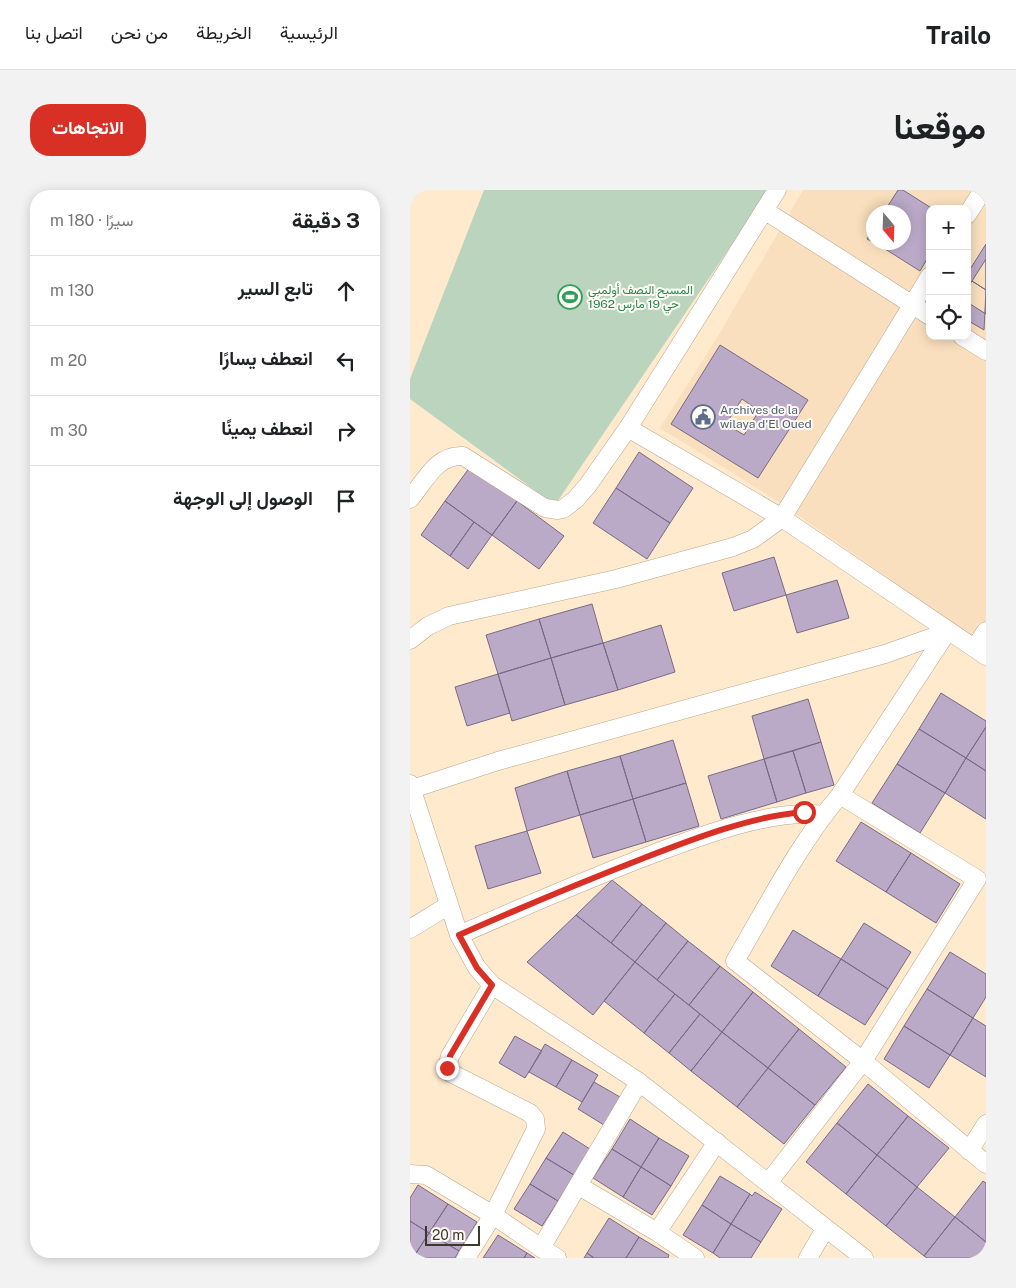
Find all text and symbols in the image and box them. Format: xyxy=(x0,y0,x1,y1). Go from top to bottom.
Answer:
text: Trailo xyxy=(926,21,991,49)
text: اتصل بنا xyxy=(25,22,83,43)
text: من نحن xyxy=(111,22,168,43)
text: الخريطة xyxy=(196,22,252,43)
text: الرئيسية xyxy=(280,22,338,43)
button: الاتجاهات xyxy=(30,104,146,156)
text: موقعنا xyxy=(893,106,986,147)
north arrow xyxy=(866,205,911,250)
map controls xyxy=(926,205,971,340)
button: + xyxy=(926,205,971,250)
text: 3 دقيقة xyxy=(292,208,360,233)
text: سيرًا · 180 m xyxy=(50,211,133,230)
button: − xyxy=(926,250,971,295)
text: تابع السير xyxy=(238,277,313,299)
icon: ahead xyxy=(332,277,360,305)
text: 130 m xyxy=(50,281,94,300)
place label: المسبح النصف أولمبي حي 19 مارس 1962 xyxy=(588,283,693,314)
sports icon: المسبح النصف أولمبي حي 19 مارس 1962 xyxy=(557,284,583,310)
button: locate xyxy=(926,295,971,340)
text: انعطف يسارًا xyxy=(219,347,313,369)
icon: left xyxy=(332,347,360,375)
text: 20 m xyxy=(50,351,87,370)
place label: Archives de la wilaya d'El Oued xyxy=(720,403,812,431)
public building icon: Archives de la wilaya d'El Oued xyxy=(690,404,716,430)
text: انعطف يمينًا xyxy=(221,417,313,439)
icon: right xyxy=(332,417,360,445)
text: 30 m xyxy=(50,421,88,440)
text: الوصول إلى الوجهة xyxy=(173,487,313,509)
icon: arrive xyxy=(332,487,360,515)
route start xyxy=(793,801,816,824)
route end xyxy=(436,1057,459,1080)
scale bar xyxy=(425,1223,480,1246)
text: 20 m xyxy=(432,1227,464,1243)

